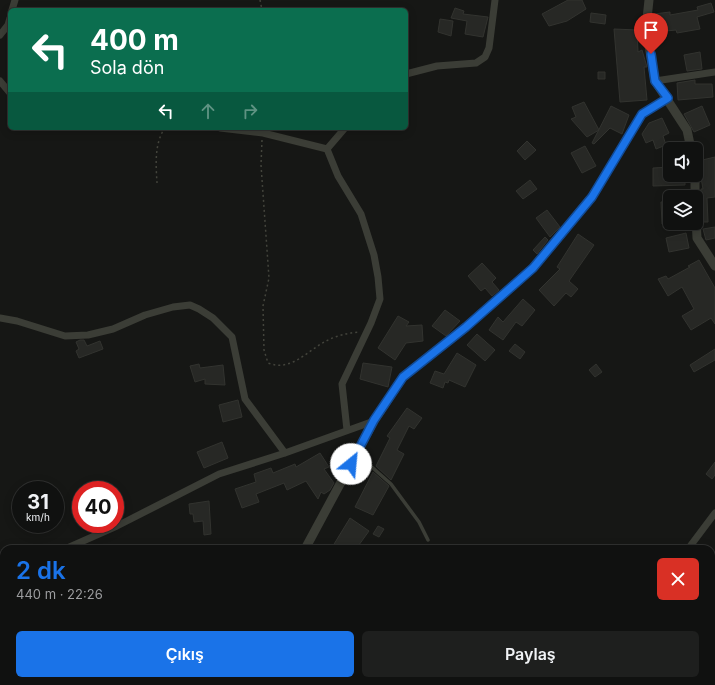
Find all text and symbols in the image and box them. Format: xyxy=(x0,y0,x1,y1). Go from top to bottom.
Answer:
pin xyxy=(634,13,668,54)
icon: arrive xyxy=(640,19,662,41)
text: 400 m xyxy=(90,23,179,57)
icon: left xyxy=(24,24,76,76)
text: Sola dön xyxy=(90,57,164,78)
icon: left xyxy=(155,100,177,122)
icon: ahead xyxy=(197,100,219,122)
icon: right xyxy=(239,100,261,122)
map controls xyxy=(663,142,703,230)
button: sound xyxy=(663,142,703,182)
button: layers xyxy=(663,190,703,230)
position arrow xyxy=(330,443,372,485)
speed limit sign: 40 xyxy=(72,481,124,533)
text: 31 xyxy=(27,490,49,514)
text: km/h xyxy=(26,511,50,523)
text: 2 dk xyxy=(16,556,66,585)
button: close xyxy=(657,558,699,600)
text: 440 m · 22:26 xyxy=(16,586,103,602)
button: Çıkış xyxy=(16,631,354,677)
button: Paylaş xyxy=(362,631,699,677)

